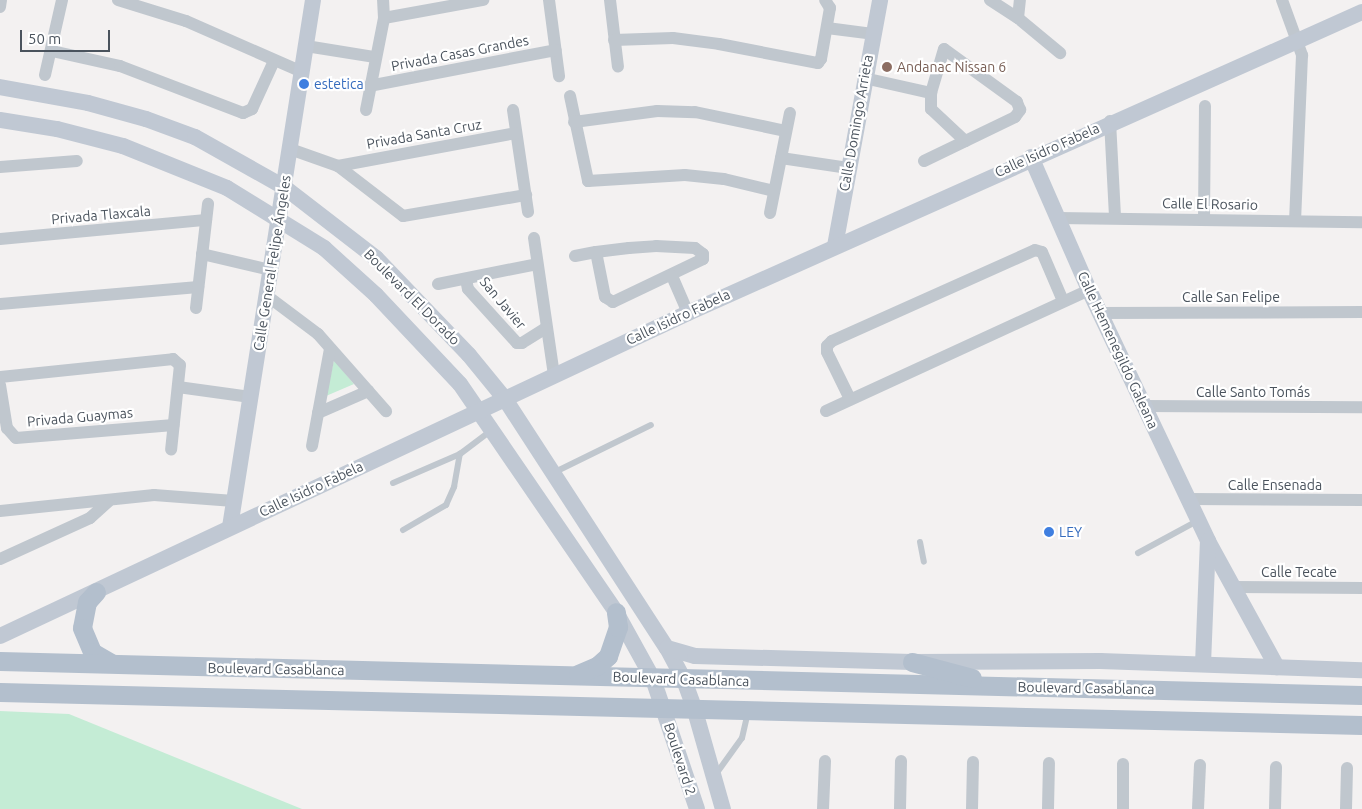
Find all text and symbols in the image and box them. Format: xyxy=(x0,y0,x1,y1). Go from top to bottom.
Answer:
scale bar xyxy=(22,20,112,52)
text: 50 m xyxy=(28,30,61,47)
street label: Privada Casas Grandes xyxy=(390,31,530,75)
street label: Calle Domingo Arrieta xyxy=(836,53,876,193)
place label: Andanac Nissan 6 xyxy=(897,59,1006,75)
marker: Andanac Nissan 6 xyxy=(881,61,893,73)
place label: estetica xyxy=(314,76,364,92)
marker: estetica xyxy=(298,78,310,90)
street label: Privada Santa Cruz xyxy=(365,116,483,152)
street label: Calle Isidro Fabela xyxy=(992,119,1102,181)
street label: Calle General Felipe Ángeles xyxy=(250,174,294,352)
street label: Calle El Rosario xyxy=(1162,195,1258,213)
street label: Privada Tlaxcala xyxy=(51,202,151,228)
street label: Boulevard El Dorado xyxy=(361,246,463,348)
street label: Calle Hemenegildo Galeana xyxy=(1074,268,1162,432)
street label: San Javier xyxy=(476,273,530,333)
street label: Calle Isidro Fabela xyxy=(623,286,733,348)
street label: Calle San Felipe xyxy=(1182,289,1280,305)
street label: Calle Santo Tomás xyxy=(1196,384,1310,400)
street label: Privada Guaymas xyxy=(26,404,134,430)
street label: Calle Isidro Fabela xyxy=(256,458,366,520)
street label: Calle Ensenada xyxy=(1228,477,1322,493)
place label: LEY xyxy=(1059,524,1082,540)
marker: LEY xyxy=(1043,526,1055,538)
street label: Calle Tecate xyxy=(1261,564,1337,580)
street label: Boulevard Casablanca xyxy=(207,659,345,679)
street label: Boulevard Casablanca xyxy=(612,668,750,690)
street label: Boulevard Casablanca xyxy=(1017,678,1155,698)
street label: Boulevard 2 xyxy=(660,721,700,797)

